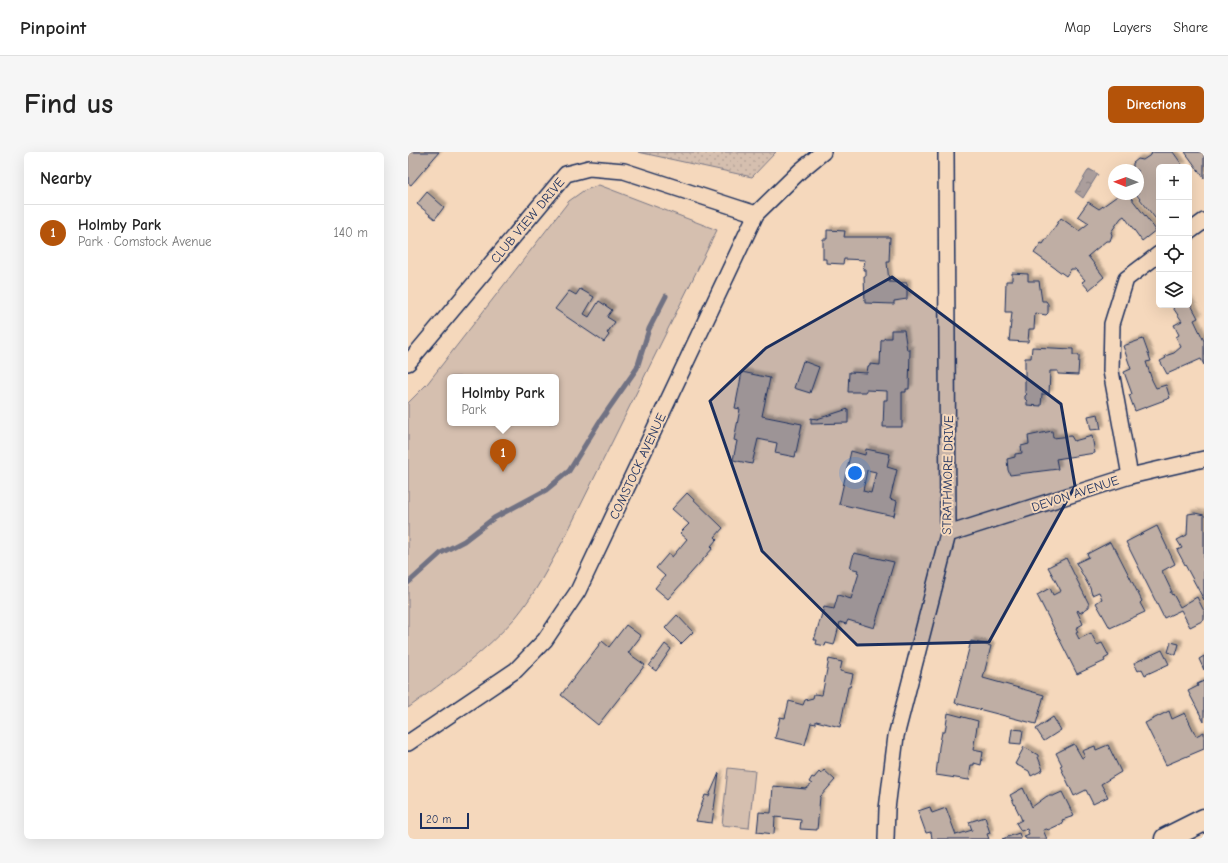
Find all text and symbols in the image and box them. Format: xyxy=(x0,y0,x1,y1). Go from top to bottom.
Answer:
text: Pinpoint xyxy=(20,17,86,39)
text: Map xyxy=(1064,19,1091,36)
text: Layers xyxy=(1113,19,1151,36)
text: Share xyxy=(1173,19,1208,36)
button: Directions xyxy=(1108,86,1204,123)
text: Find us xyxy=(24,88,113,120)
north arrow xyxy=(1108,164,1144,200)
map controls xyxy=(1156,164,1192,308)
button: + xyxy=(1156,164,1192,200)
text: Nearby xyxy=(40,169,91,188)
street label: CLUB VIEW DRIVE xyxy=(487,174,568,266)
button: − xyxy=(1156,200,1192,236)
text: Holmby Park xyxy=(78,216,161,234)
text: 1 xyxy=(50,225,56,240)
text: 140 m xyxy=(334,225,368,240)
text: Park · Comstock Avenue xyxy=(78,234,212,249)
button: locate xyxy=(1156,236,1192,272)
button: layers xyxy=(1156,272,1192,308)
popup xyxy=(447,374,559,426)
text: Holmby Park xyxy=(461,384,545,402)
text: Park xyxy=(461,402,486,417)
street label: COMSTOCK AVENUE xyxy=(606,411,669,522)
street label: STRATHMORE DRIVE xyxy=(939,415,956,535)
pin: 1 xyxy=(490,439,516,472)
your location xyxy=(845,463,865,483)
street label: DEVON AVENUE xyxy=(1030,472,1121,515)
scale bar xyxy=(420,811,469,830)
text: 20 m xyxy=(426,813,451,826)

